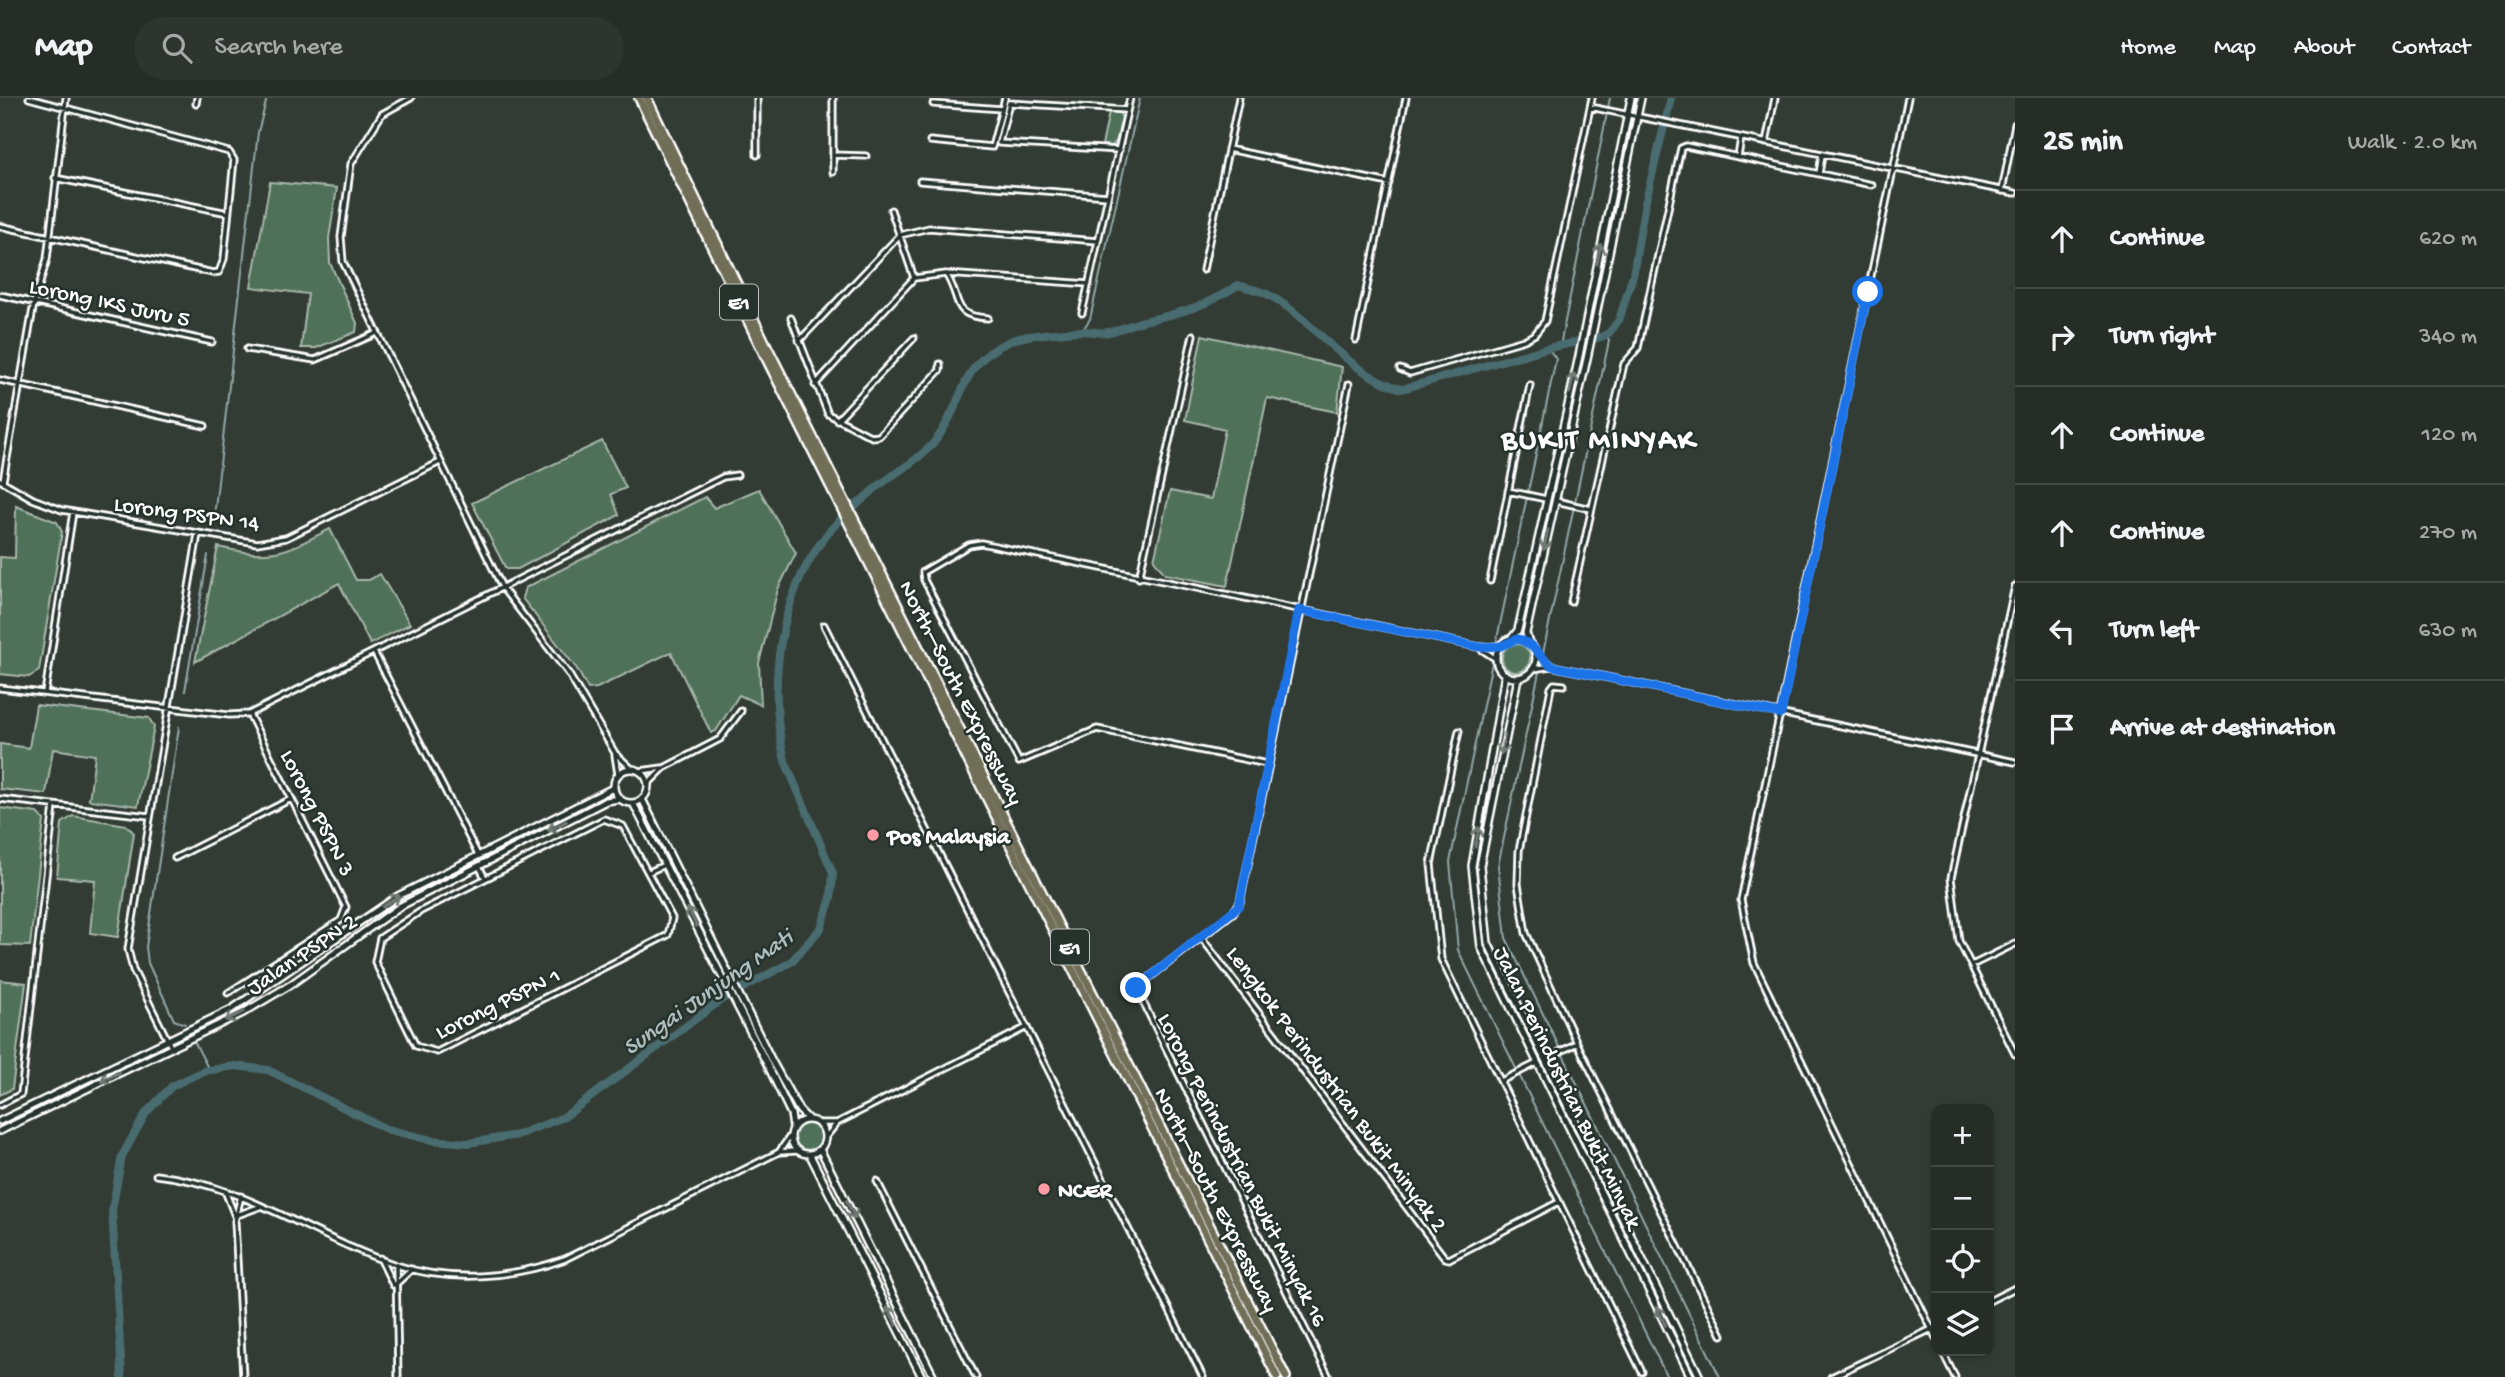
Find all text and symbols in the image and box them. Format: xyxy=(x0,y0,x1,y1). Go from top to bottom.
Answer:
search box xyxy=(134,17,624,80)
text: Map xyxy=(35,29,92,67)
icon: search xyxy=(158,29,196,67)
text: Search here xyxy=(214,33,343,64)
text: Home xyxy=(2120,34,2176,63)
text: Map xyxy=(2214,34,2256,63)
text: About xyxy=(2294,34,2354,63)
text: Contact xyxy=(2392,34,2470,63)
text: 25 min xyxy=(2043,126,2123,161)
text: Walk · 2.0 km xyxy=(2348,130,2477,157)
icon: ahead xyxy=(2043,220,2081,258)
text: Continue xyxy=(2110,224,2204,255)
text: 620 m xyxy=(2419,226,2477,253)
one-way arrow xyxy=(1593,243,1607,266)
street label: Lorong IKS Juru 5 xyxy=(26,274,192,335)
route start xyxy=(1852,276,1883,307)
road number: E1 xyxy=(720,284,758,320)
icon: right xyxy=(2043,318,2081,356)
text: Turn right xyxy=(2110,322,2214,353)
text: 340 m xyxy=(2419,324,2477,351)
one-way arrow xyxy=(1566,372,1580,395)
icon: ahead xyxy=(2043,416,2081,454)
text: Continue xyxy=(2110,420,2204,451)
text: 120 m xyxy=(2422,422,2477,449)
district label: BUKIT MINYAK xyxy=(1501,425,1698,460)
street label: Lorong PSPN 14 xyxy=(112,492,261,539)
icon: ahead xyxy=(2043,514,2081,552)
text: Continue xyxy=(2110,518,2204,549)
text: 270 m xyxy=(2419,520,2477,547)
one-way arrow xyxy=(1538,528,1552,551)
street label: North–South Expressway xyxy=(892,577,1028,810)
icon: left xyxy=(2043,612,2081,650)
text: Turn left xyxy=(2110,616,2198,647)
text: 630 m xyxy=(2419,618,2477,645)
icon: arrive xyxy=(2043,710,2081,748)
text: Arrive at destination xyxy=(2110,714,2335,745)
one-way arrow xyxy=(1496,732,1509,755)
street label: Lorong PSPN 3 xyxy=(272,746,359,881)
one-way arrow xyxy=(547,820,568,834)
place label: Pos Malaysia xyxy=(885,825,1011,852)
one-way arrow xyxy=(1471,826,1484,849)
marker: Pos Malaysia xyxy=(865,827,881,843)
one-way arrow xyxy=(381,893,400,908)
one-way arrow xyxy=(684,907,698,928)
street label: Jalan PSPN 2 xyxy=(243,909,363,1003)
water label: Sungai Junjung Mati xyxy=(618,923,802,1063)
road number: E1 xyxy=(1051,930,1089,964)
street label: Lengkok Perindustrian Bukit Minyak 2 xyxy=(1219,942,1452,1238)
street label: Jalan Perindustrian Bukit Minyak xyxy=(1486,943,1647,1237)
street label: Lorong PSPN 1 xyxy=(432,963,565,1047)
route end xyxy=(1120,972,1151,1003)
street label: Lorong Perindustrian Bukit Minyak 16 xyxy=(1150,1009,1332,1332)
one-way arrow xyxy=(225,1010,246,1024)
one-way arrow xyxy=(100,1071,121,1085)
street label: North–South Expressway xyxy=(1147,1084,1283,1317)
map controls xyxy=(1931,1104,1994,1356)
button: + xyxy=(1931,1104,1994,1167)
button: − xyxy=(1931,1167,1994,1230)
place label: NCER xyxy=(1058,1179,1114,1206)
marker: NCER xyxy=(1036,1181,1052,1197)
one-way arrow xyxy=(844,1199,858,1220)
button: locate xyxy=(1931,1230,1994,1293)
button: layers xyxy=(1931,1293,1994,1356)
one-way arrow xyxy=(884,1306,898,1327)
one-way arrow xyxy=(1654,1306,1668,1327)

